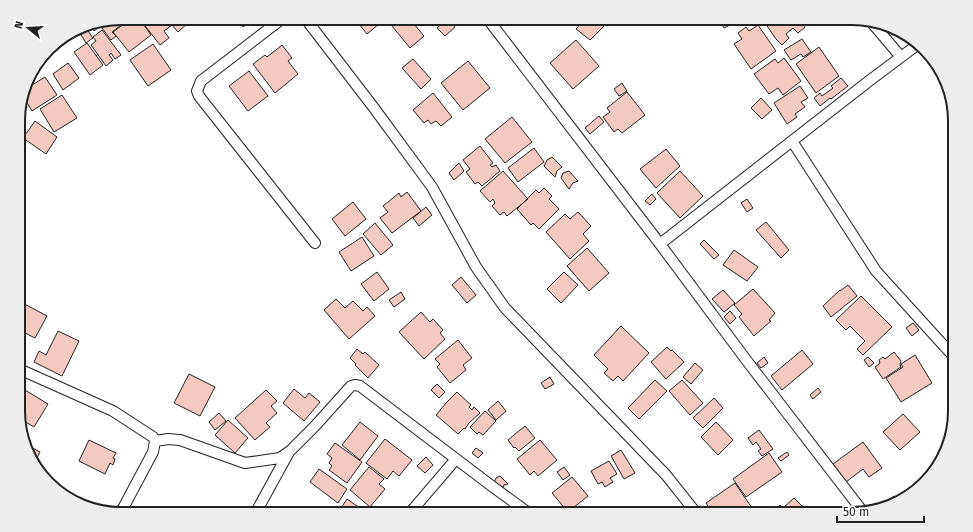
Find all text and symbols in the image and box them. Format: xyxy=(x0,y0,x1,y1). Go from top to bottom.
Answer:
north arrow xyxy=(8,8,48,48)
text: N xyxy=(12,20,26,31)
scale bar xyxy=(837,498,924,524)
text: 50 m xyxy=(843,505,869,519)

